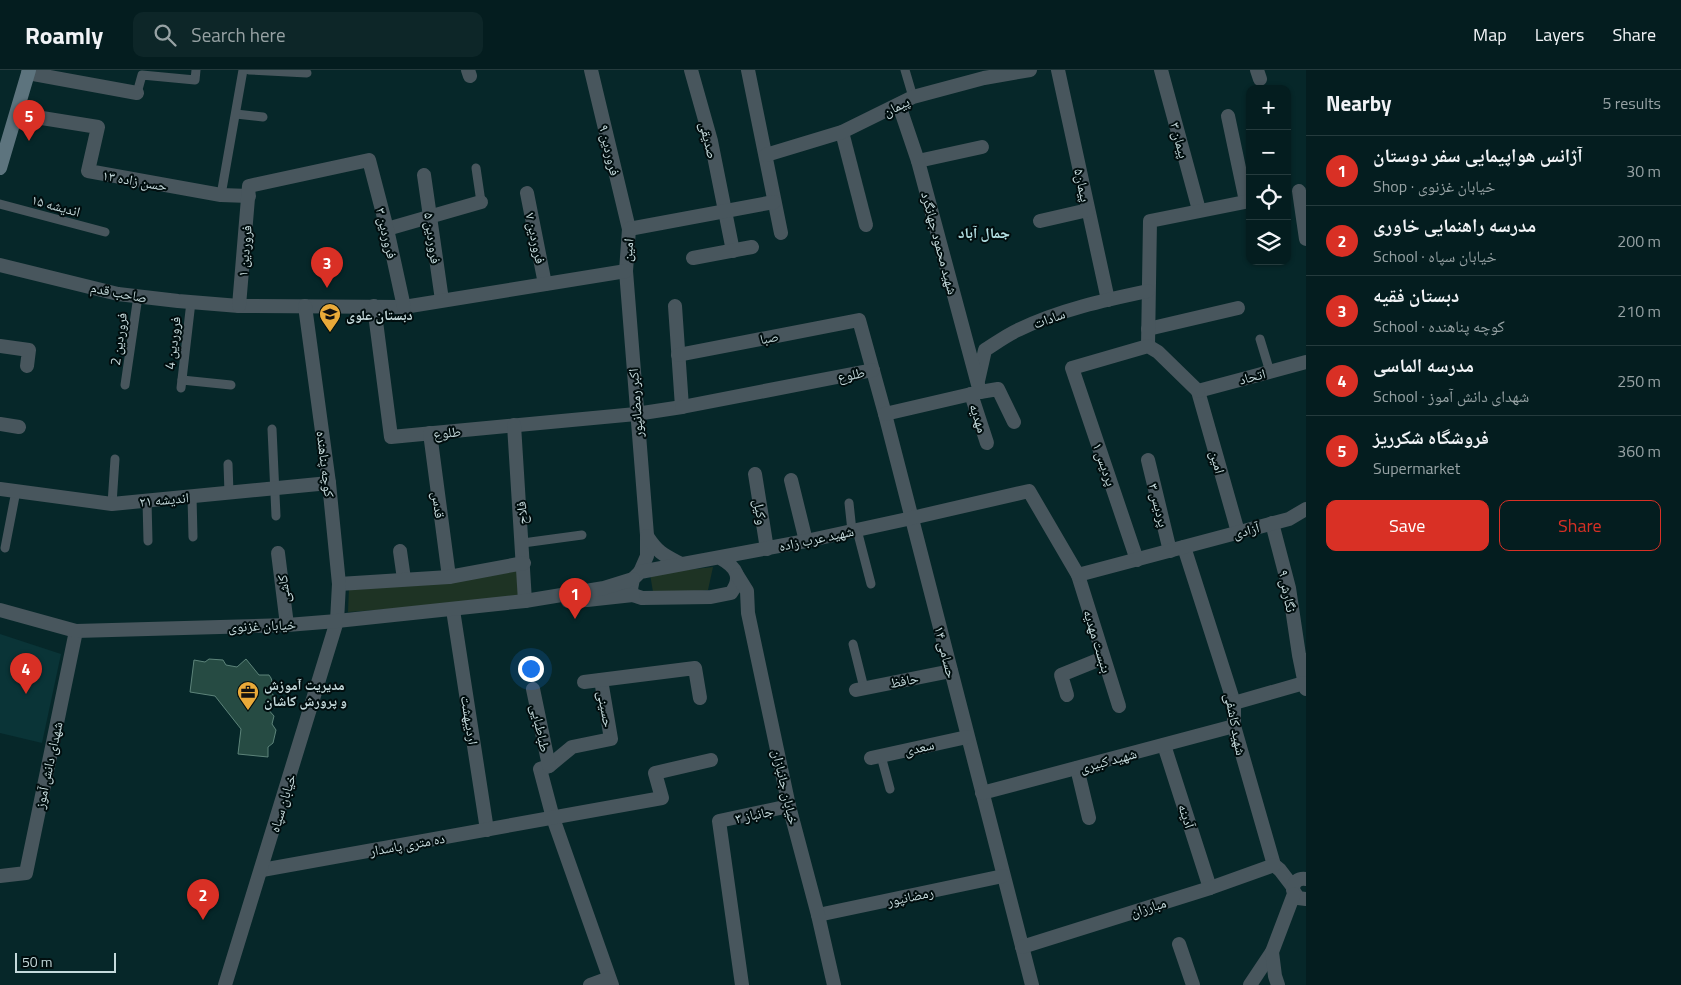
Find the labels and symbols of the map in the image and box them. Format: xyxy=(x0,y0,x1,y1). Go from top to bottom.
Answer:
street label: پیمان xyxy=(879,90,913,121)
pin: 5 xyxy=(13,100,45,141)
street label: صدیقی xyxy=(695,119,723,161)
street label: پیمان ۳ xyxy=(1165,120,1195,161)
street label: فروردین ۹ xyxy=(594,122,626,178)
street label: حسن زاده ۱۳ xyxy=(101,164,169,196)
street label: پیمان۵ xyxy=(1069,166,1097,204)
street label: اندیشه ۱۵ xyxy=(29,188,83,222)
street label: شهید محمود جهانگرد xyxy=(916,189,964,297)
street label: فروردین ۳ xyxy=(371,205,403,261)
street label: فروردین ۵ xyxy=(419,211,447,265)
street label: فروردین ۷ xyxy=(520,211,552,266)
district label: جمال آباد xyxy=(958,221,1010,244)
street label: فروردین ۱ xyxy=(231,224,257,278)
street label: امین xyxy=(616,238,638,262)
pin: 3 xyxy=(311,247,343,288)
street label: صاحب قدم xyxy=(89,276,149,308)
school or university icon: دبستان علوی xyxy=(318,302,342,333)
street label: سادات xyxy=(1030,303,1068,333)
place label: دبستان علوی xyxy=(346,304,413,325)
street label: فروردین 2 xyxy=(104,311,132,367)
street label: فروردین 4 xyxy=(158,315,186,371)
street label: صبا xyxy=(758,325,780,349)
street label: طلوع xyxy=(835,361,867,387)
street label: اتحاد xyxy=(1236,362,1268,390)
street label: اکبر رمضانپور xyxy=(622,368,648,439)
street label: مهدیه xyxy=(964,401,994,435)
street label: طلوع xyxy=(432,420,462,444)
street label: کوچه پناهنده xyxy=(312,430,341,499)
street label: پردیس ۱ xyxy=(1088,439,1122,489)
street label: امین xyxy=(1205,448,1231,476)
street label: پردیس ۳ xyxy=(1143,481,1175,529)
street label: اندیشه ۲۱ xyxy=(138,486,190,512)
street label: قدس xyxy=(427,490,451,520)
street label: وکیل xyxy=(749,498,773,526)
street label: فلاح xyxy=(510,501,532,525)
street label: آزادی xyxy=(1230,516,1262,544)
street label: شهید عرب زاده xyxy=(777,520,855,556)
street label: نگارش ۹ xyxy=(1274,568,1302,614)
street label: کاشی xyxy=(271,574,295,604)
pin: 1 xyxy=(559,578,591,619)
street label: بنبست مهدیه xyxy=(1078,607,1118,675)
street label: خیابان غزنوی xyxy=(228,613,296,637)
street label: حسامی ۱۴ xyxy=(929,624,963,681)
pin: 4 xyxy=(10,653,42,694)
your location xyxy=(518,656,544,682)
street label: حافظ xyxy=(888,667,920,693)
place label: مدیریت آموزش و پرورش کاشان xyxy=(264,674,347,711)
office icon: مدیریت آموزش و پرورش کاشان xyxy=(236,680,260,711)
street label: حسینی xyxy=(592,689,620,729)
street label: شهید کاشفی xyxy=(1220,691,1252,757)
street label: اردیبهشت xyxy=(456,694,484,746)
street label: طباطبایی xyxy=(526,702,556,754)
street label: شهدای دانش آموز xyxy=(28,720,67,811)
street label: سعدی xyxy=(902,733,936,761)
street label: شهید کبیری xyxy=(1077,742,1139,778)
street label: خیابان جانبازان xyxy=(767,747,805,827)
street label: خیابان سپاه xyxy=(263,771,301,835)
street label: جانباز ۳ xyxy=(733,800,775,828)
street label: آدینه xyxy=(1173,801,1201,831)
street label: ده متری پاسدار xyxy=(367,827,447,861)
pin: 2 xyxy=(187,879,219,920)
street label: رمضانپور xyxy=(884,881,935,911)
street label: مبارزان xyxy=(1128,892,1168,922)
scale bar xyxy=(15,950,116,973)

